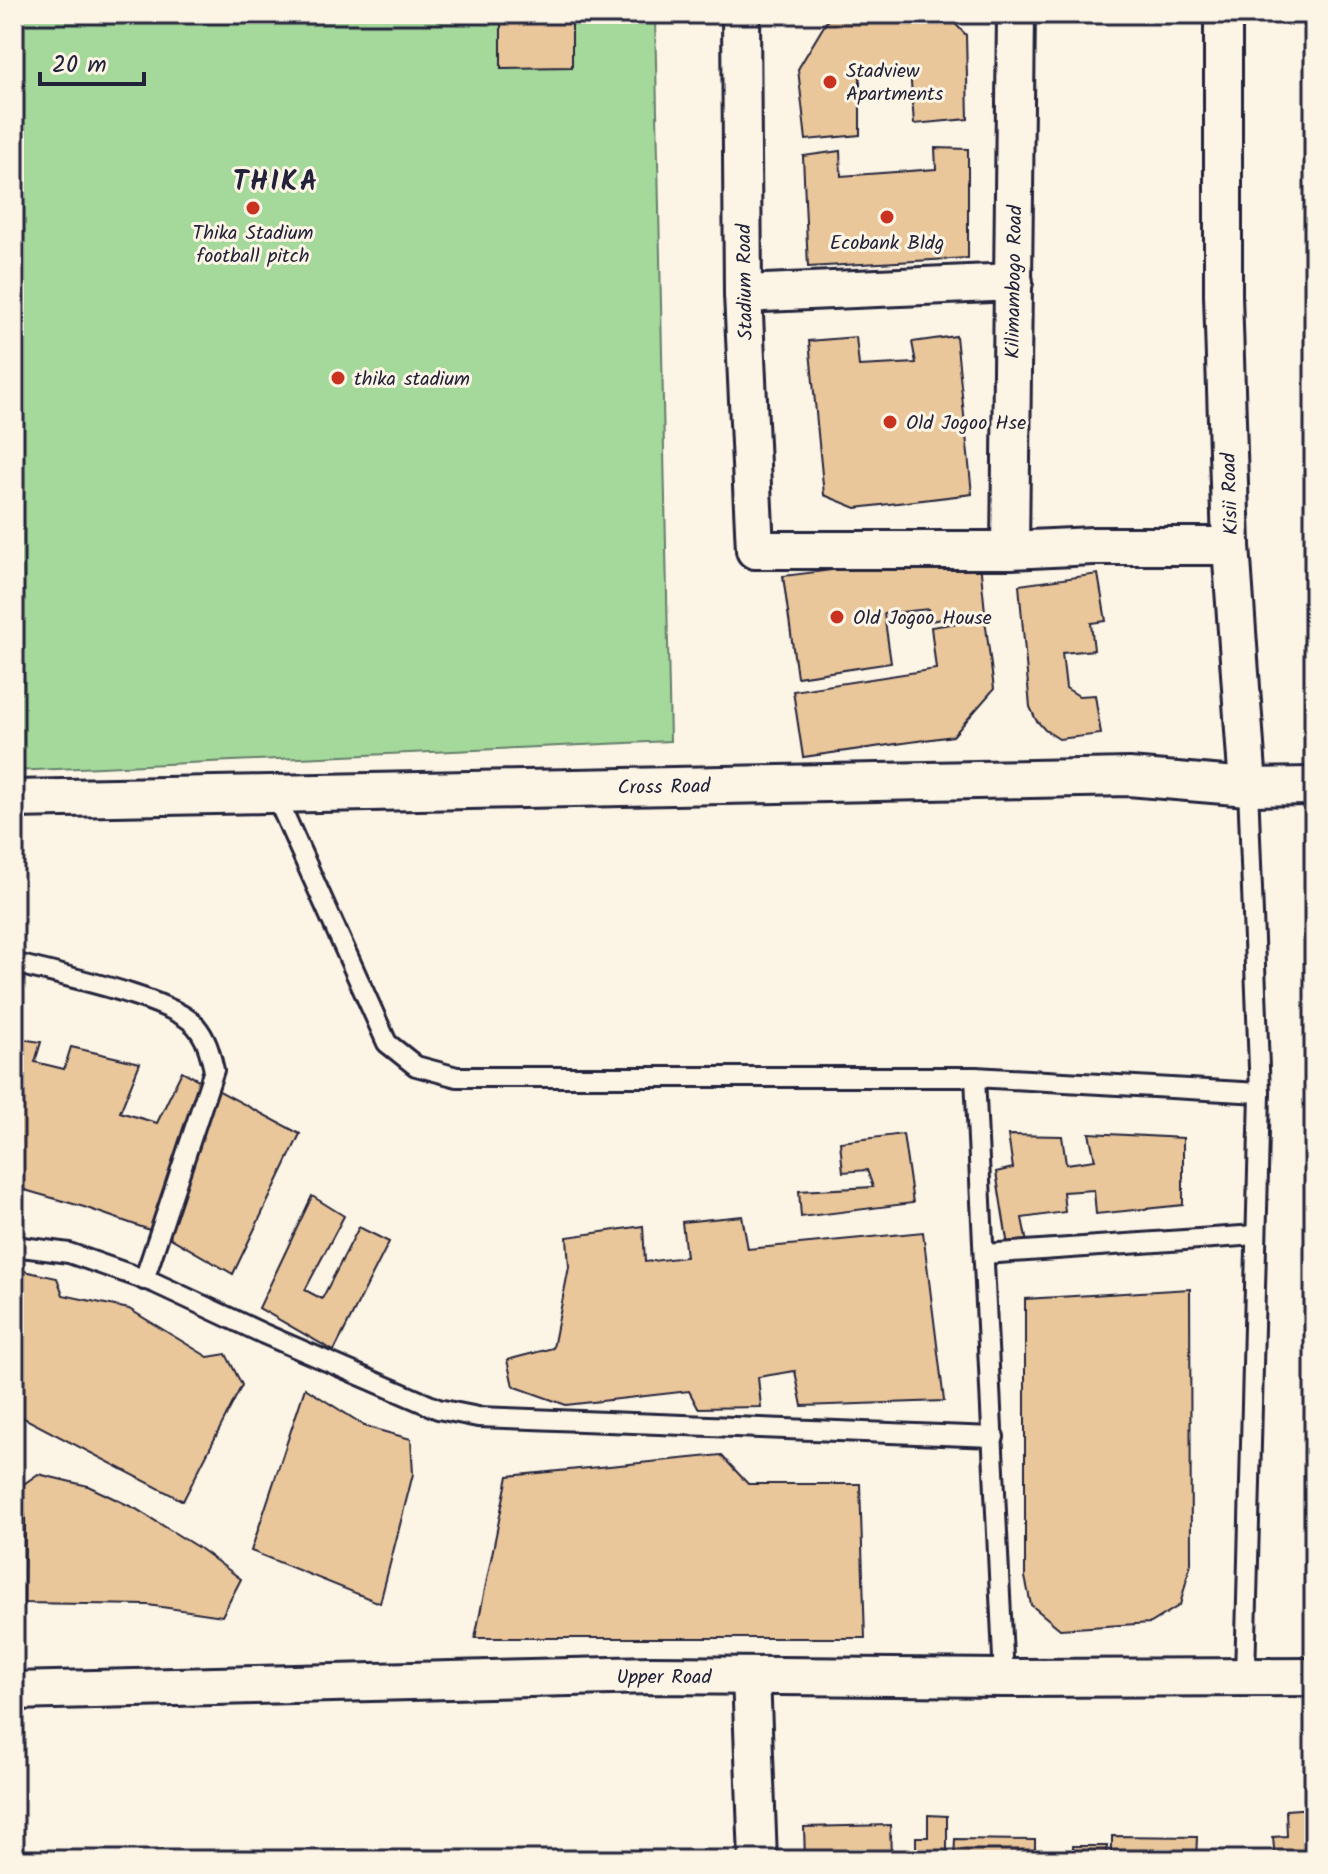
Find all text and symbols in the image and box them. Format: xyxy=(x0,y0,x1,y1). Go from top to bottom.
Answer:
scale bar xyxy=(40,36,144,86)
text: 20 m xyxy=(52,46,107,85)
place label: Stadview Apartments xyxy=(846,56,944,111)
marker: Stadview Apartments xyxy=(821,73,839,91)
district label: THIKA xyxy=(233,160,319,205)
marker: Thika Stadium football pitch xyxy=(244,199,262,217)
street label: Kilimambogo Road xyxy=(998,204,1032,359)
marker: Ecobank Bldg xyxy=(878,208,896,226)
place label: Thika Stadium football pitch xyxy=(193,218,314,273)
street label: Stadium Road xyxy=(729,223,763,340)
place label: Ecobank Bldg xyxy=(830,228,944,260)
place label: thika stadium xyxy=(354,364,470,396)
marker: thika stadium xyxy=(329,369,347,387)
place label: Old Jogoo Hse xyxy=(906,408,1026,440)
marker: Old Jogoo Hse xyxy=(881,413,899,431)
street label: Kisii Road xyxy=(1214,451,1248,536)
place label: Old Jogoo House xyxy=(853,603,992,635)
marker: Old Jogoo House xyxy=(828,608,846,626)
street label: Cross Road xyxy=(617,771,712,805)
street label: Upper Road xyxy=(617,1662,712,1694)

